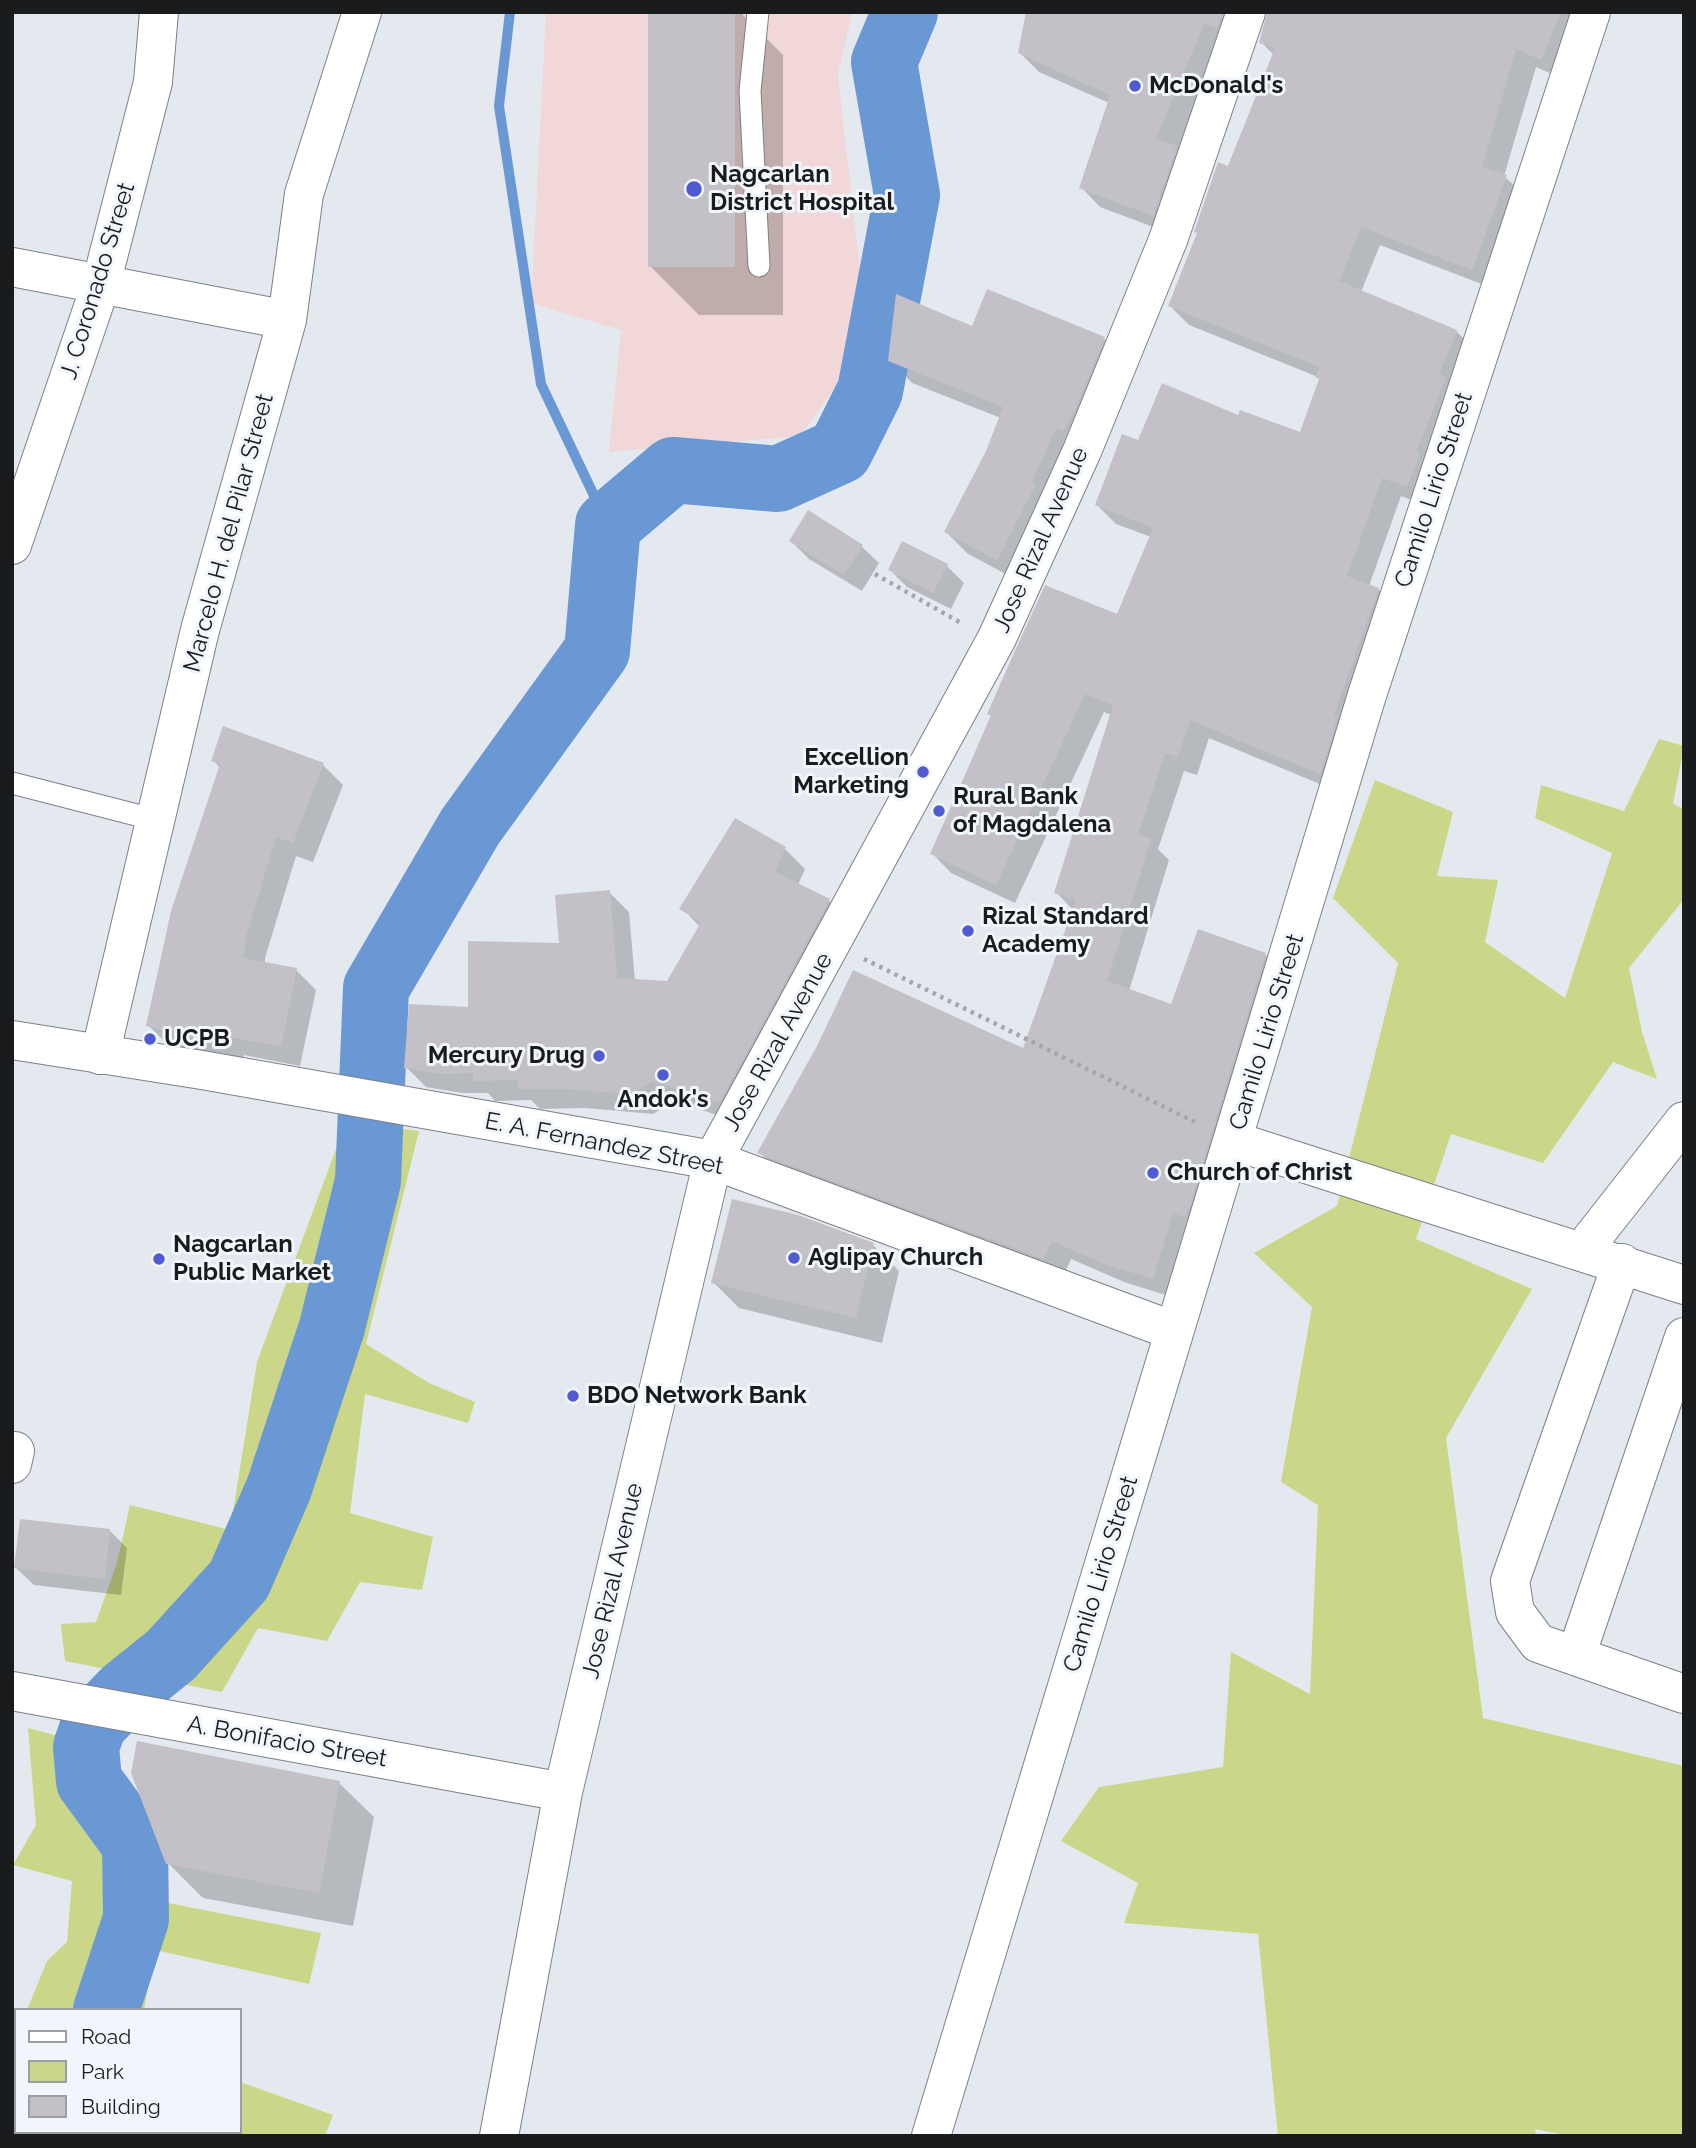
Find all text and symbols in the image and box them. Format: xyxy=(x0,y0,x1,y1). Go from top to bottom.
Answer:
place label: McDonald's xyxy=(1149,72,1283,100)
marker: McDonald's xyxy=(1127,78,1143,94)
place label: Nagcarlan District Hospital xyxy=(710,161,894,217)
street label: J. Coronado Street xyxy=(54,179,142,383)
marker: Nagcarlan District Hospital xyxy=(684,179,704,199)
street label: Camilo Lirio Street xyxy=(1389,389,1479,591)
street label: Marcelo H. del Pilar Street xyxy=(178,391,280,675)
street label: Jose Rizal Avenue xyxy=(987,443,1095,637)
place label: Excellion Marketing xyxy=(793,744,909,800)
marker: Excellion Marketing xyxy=(915,764,931,780)
place label: Rural Bank of Magdalena xyxy=(953,783,1111,839)
marker: Rural Bank of Magdalena xyxy=(931,803,947,819)
place label: Rizal Standard Academy xyxy=(982,903,1149,959)
marker: Rizal Standard Academy xyxy=(960,923,976,939)
street label: Camilo Lirio Street xyxy=(1223,930,1311,1134)
street label: Jose Rizal Avenue xyxy=(717,948,839,1136)
place label: UCPB xyxy=(164,1025,230,1053)
marker: UCPB xyxy=(142,1031,158,1047)
place label: Mercury Drug xyxy=(428,1042,585,1070)
marker: Mercury Drug xyxy=(591,1048,607,1064)
marker: Andok's xyxy=(655,1067,671,1083)
place label: Andok's xyxy=(617,1086,709,1114)
street label: E. A. Fernandez Street xyxy=(482,1107,726,1181)
place label: Church of Christ xyxy=(1167,1159,1352,1187)
marker: Church of Christ xyxy=(1145,1165,1161,1181)
place label: Nagcarlan Public Market xyxy=(173,1231,331,1287)
place label: Aglipay Church xyxy=(808,1244,983,1272)
marker: Aglipay Church xyxy=(786,1250,802,1266)
marker: Nagcarlan Public Market xyxy=(151,1251,167,1267)
place label: BDO Network Bank xyxy=(587,1382,807,1410)
marker: BDO Network Bank xyxy=(565,1388,581,1404)
street label: Camilo Lirio Street xyxy=(1057,1472,1145,1676)
street label: Jose Rizal Avenue xyxy=(576,1480,650,1682)
street label: A. Bonifacio Street xyxy=(185,1710,389,1774)
legend xyxy=(14,2008,242,2134)
text: Road xyxy=(81,2024,131,2049)
text: Park xyxy=(81,2059,124,2084)
text: Building xyxy=(81,2094,161,2119)

